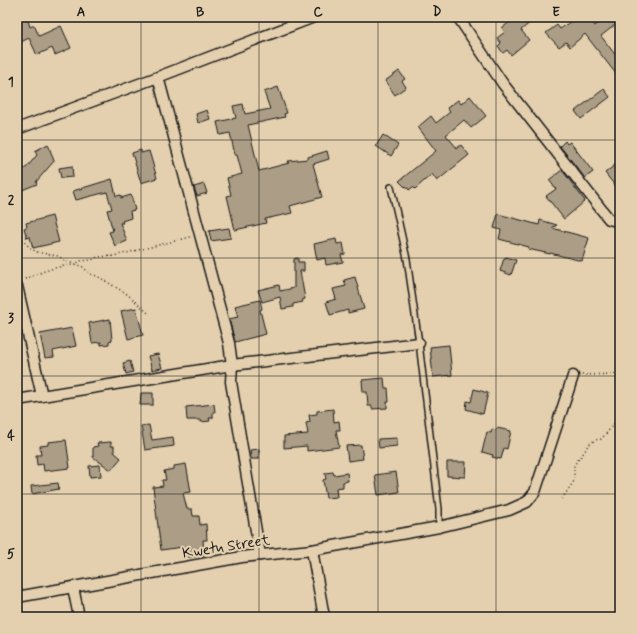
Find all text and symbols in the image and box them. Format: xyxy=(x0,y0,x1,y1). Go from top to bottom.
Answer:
text: A xyxy=(77,4,85,21)
text: B xyxy=(196,4,205,21)
text: C xyxy=(313,4,323,21)
text: D xyxy=(433,4,442,21)
text: E xyxy=(552,4,560,21)
text: 1 xyxy=(8,74,14,91)
text: 2 xyxy=(8,192,15,209)
text: 3 xyxy=(8,310,14,327)
text: 4 xyxy=(7,428,15,445)
street label: Kwetu Street xyxy=(181,530,272,564)
text: 5 xyxy=(7,546,15,563)

